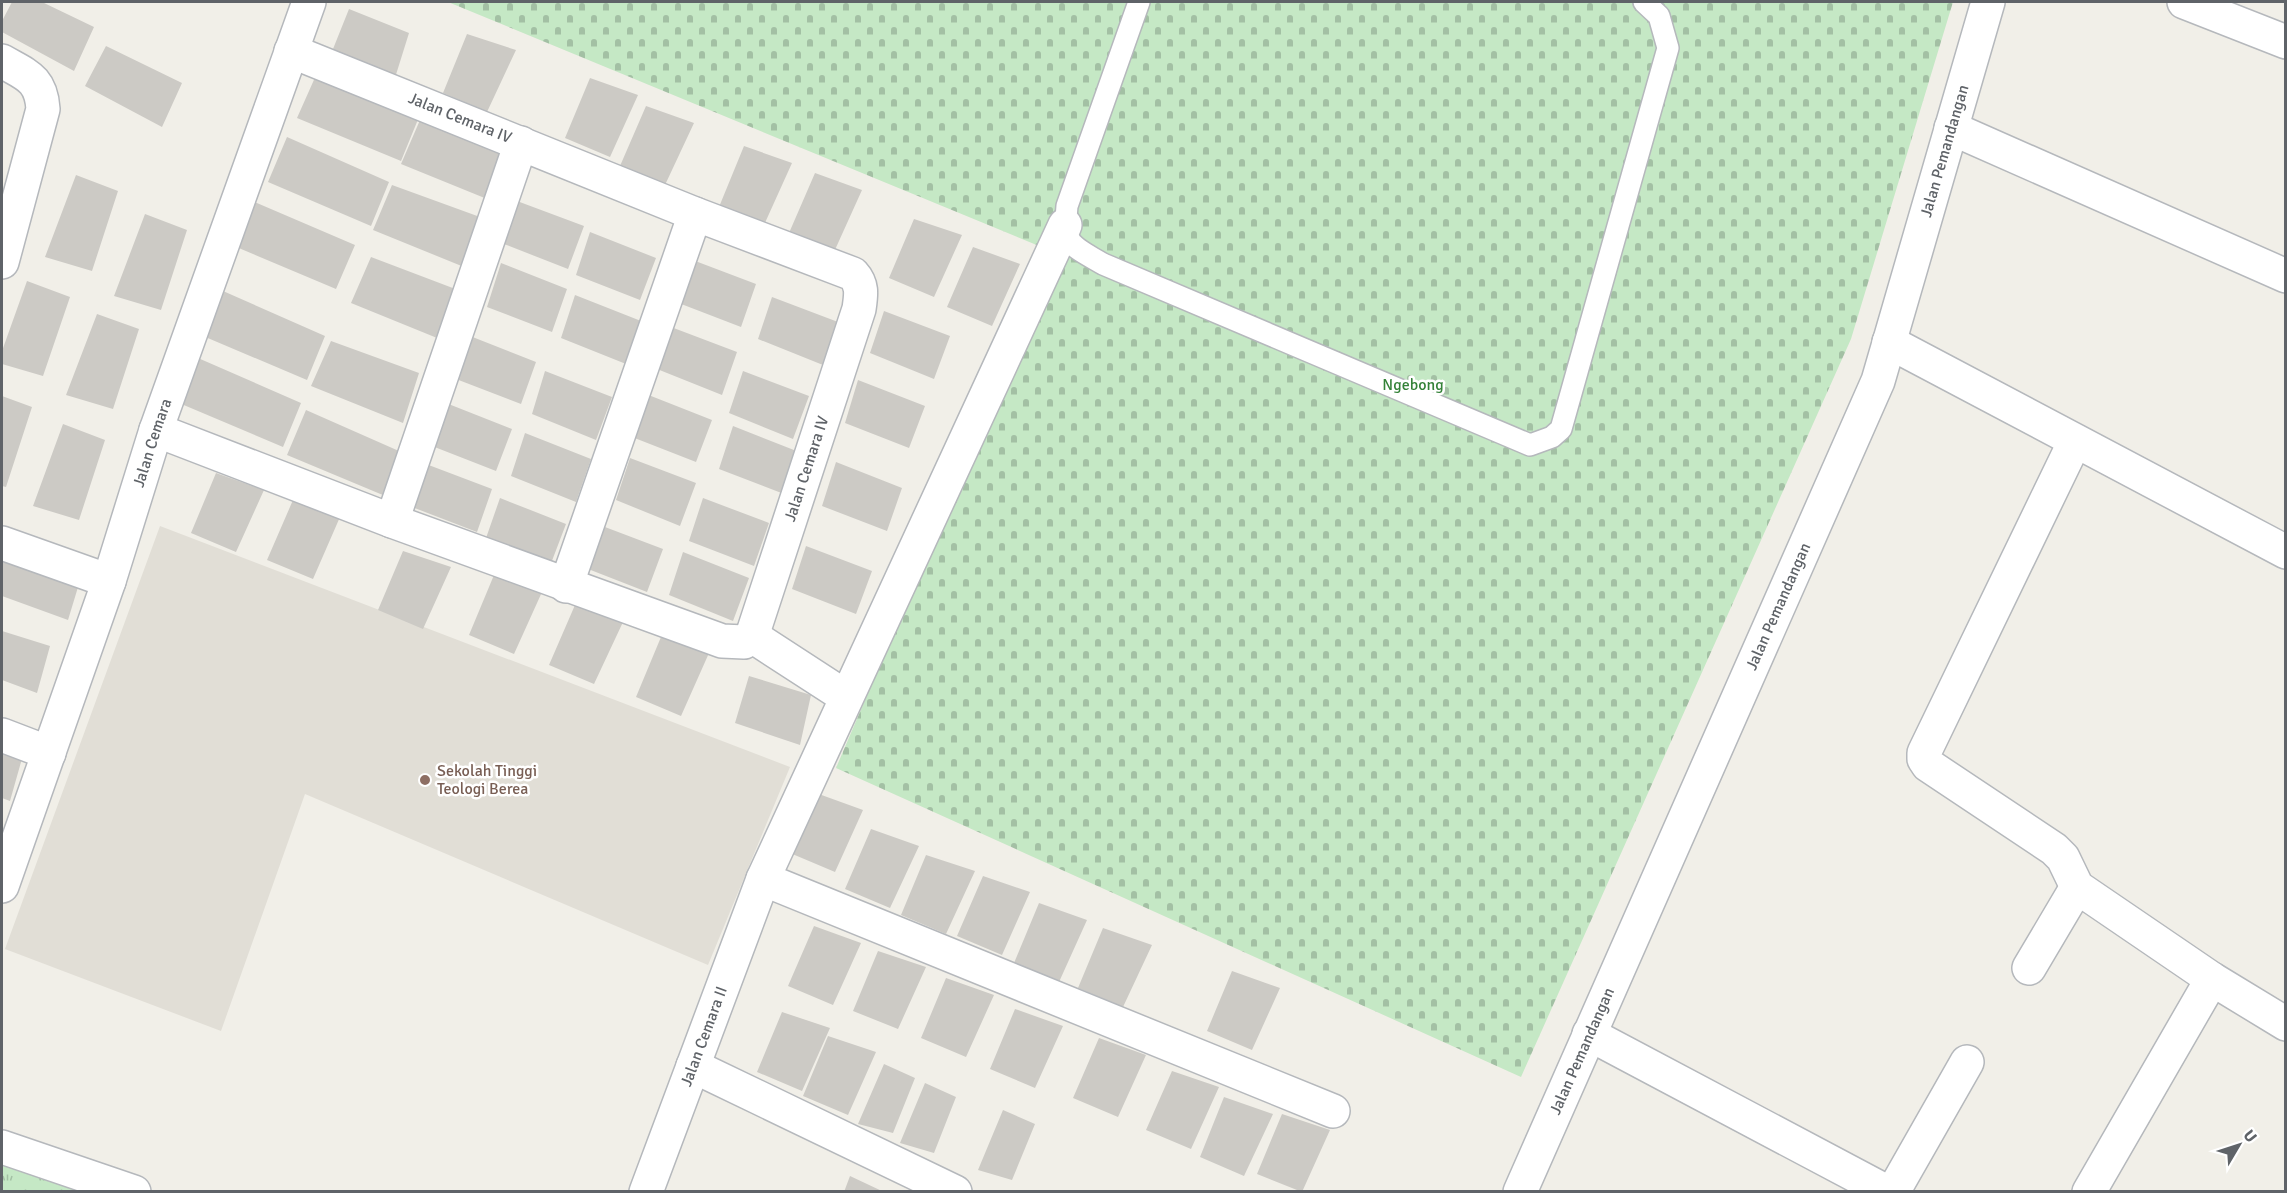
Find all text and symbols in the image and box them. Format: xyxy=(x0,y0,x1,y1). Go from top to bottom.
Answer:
street label: Jalan Pemandangan xyxy=(1916,82,1973,220)
street label: Jalan Cemara IV xyxy=(405,88,515,148)
park label: Ngebong xyxy=(1382,375,1444,395)
street label: Jalan Cemara xyxy=(129,396,176,490)
street label: Jalan Cemara IV xyxy=(780,414,833,524)
street label: Jalan Pemandangan xyxy=(1742,540,1815,673)
place label: Sekolah Tinggi Teologi Berea xyxy=(437,761,537,799)
marker: Sekolah Tinggi Teologi Berea xyxy=(418,773,432,787)
street label: Jalan Cemara II xyxy=(676,984,732,1089)
street label: Jalan Pemandangan xyxy=(1545,984,1619,1118)
north arrow xyxy=(2209,1115,2269,1175)
text: U xyxy=(2239,1126,2261,1147)

